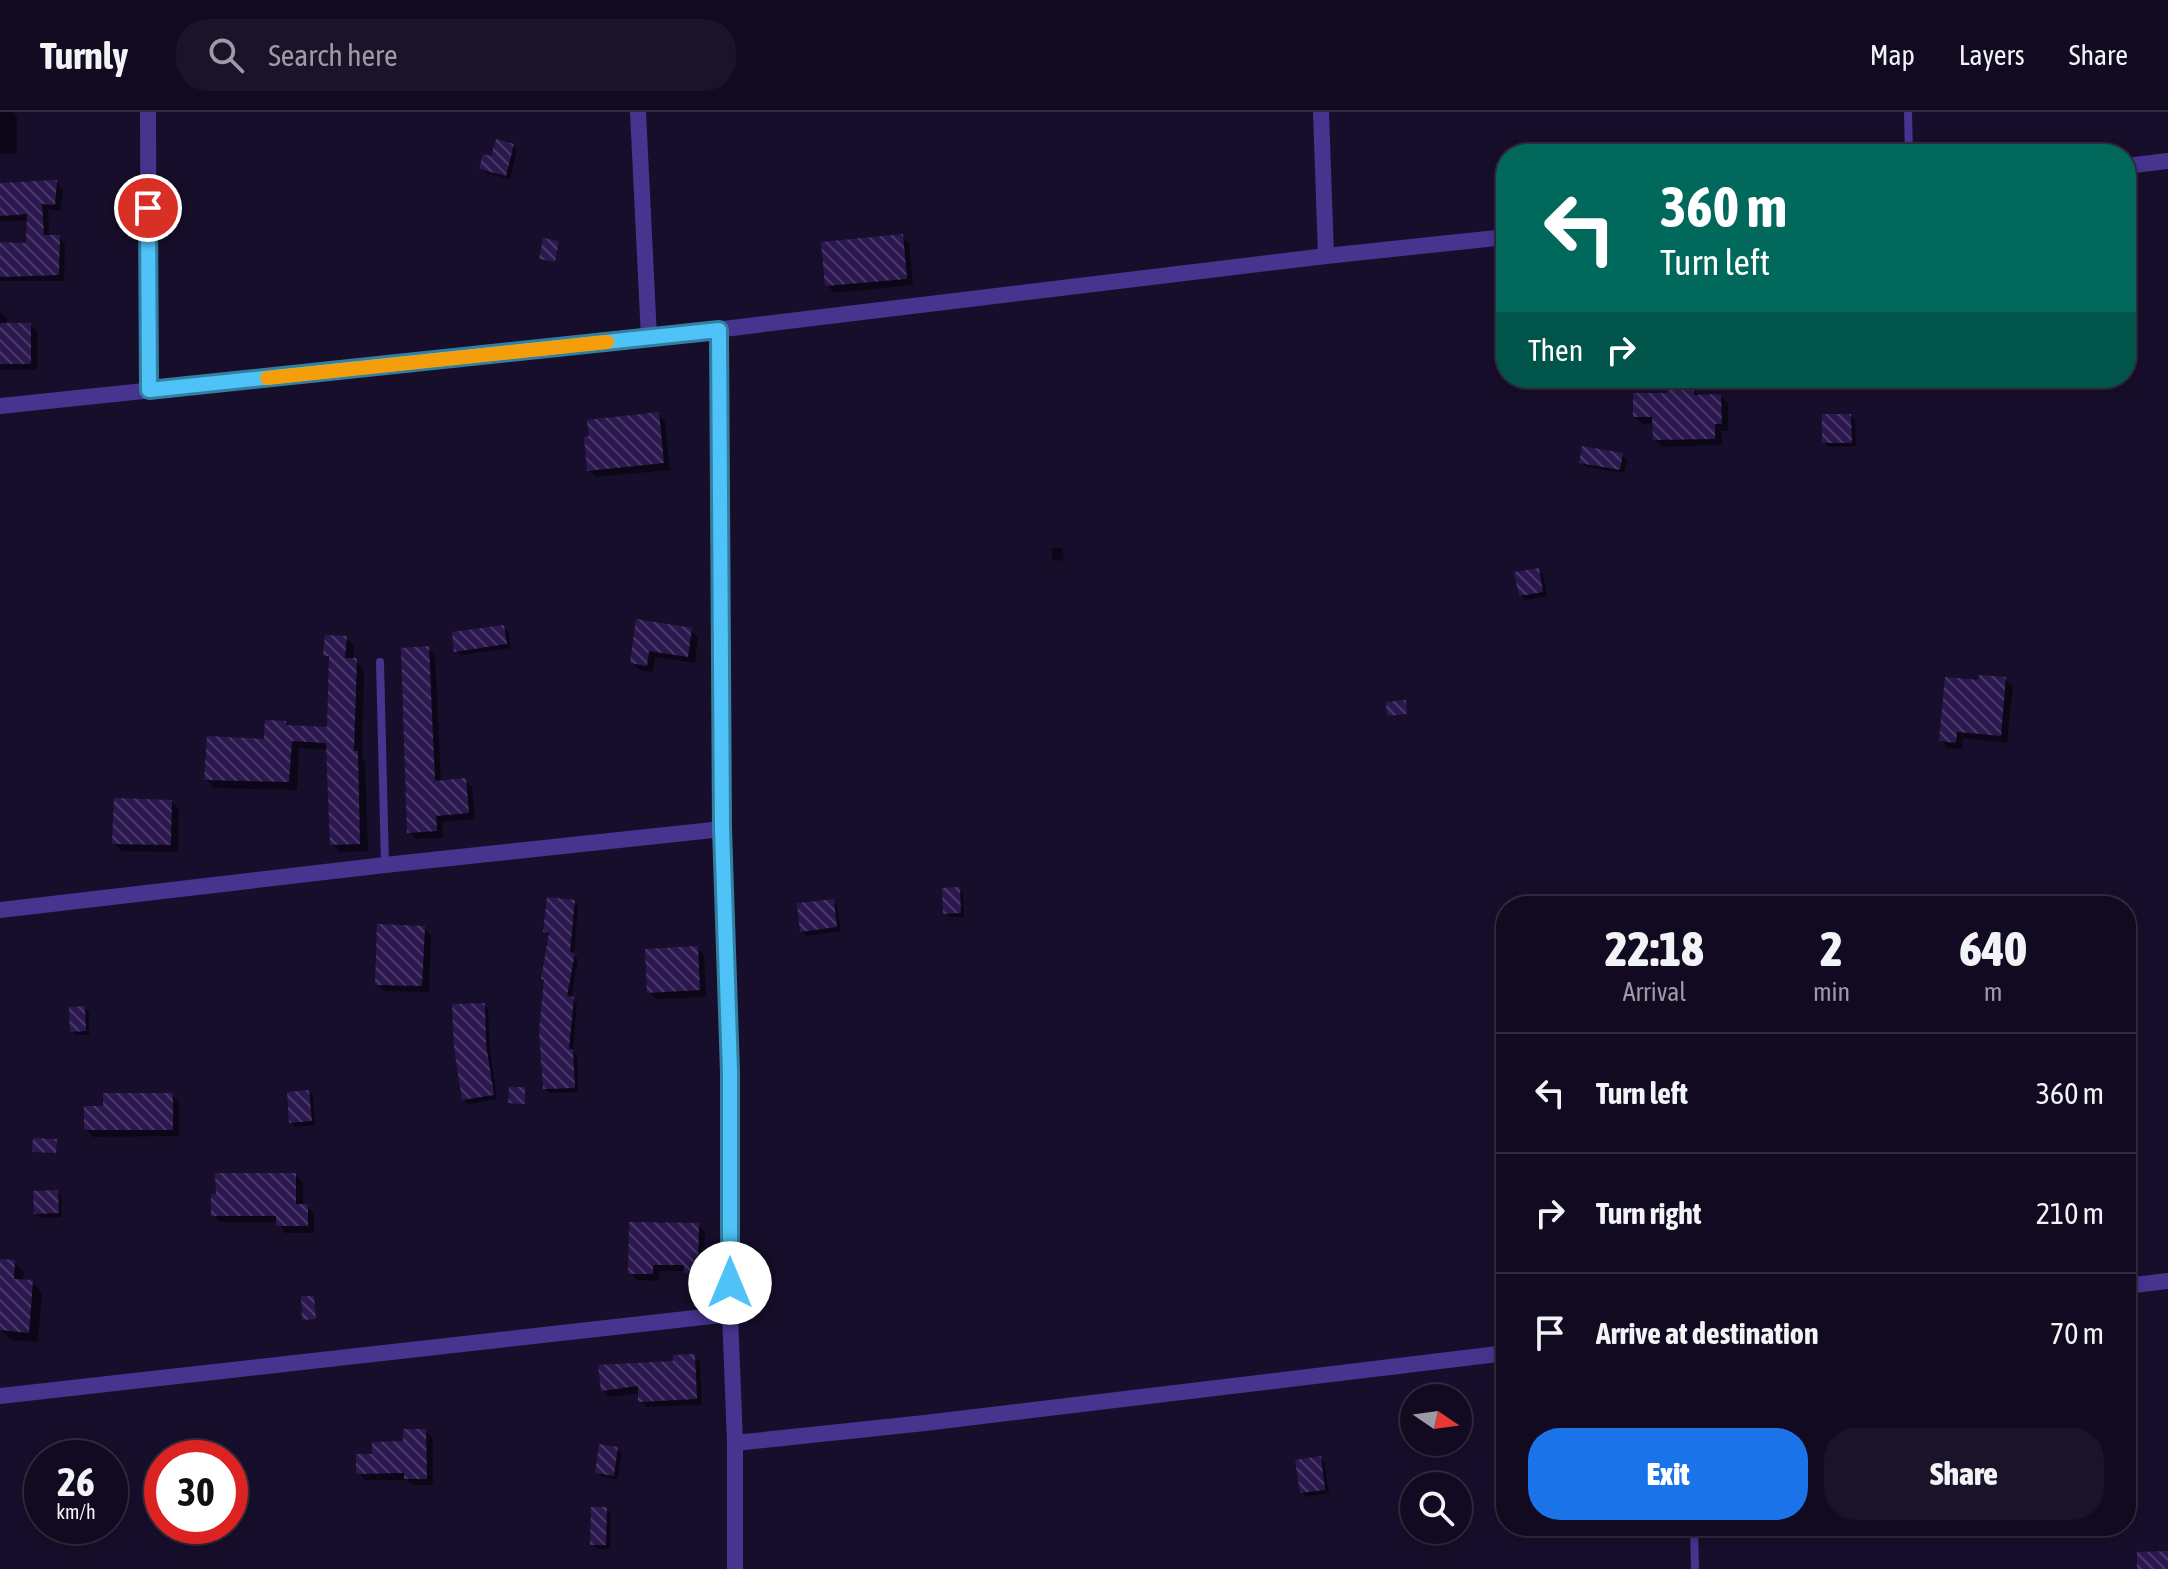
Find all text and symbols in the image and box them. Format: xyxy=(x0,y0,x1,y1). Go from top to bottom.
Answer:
search box xyxy=(176,19,736,91)
icon: search xyxy=(204,33,248,77)
text: Turnly xyxy=(40,34,128,77)
text: Search here xyxy=(268,38,398,72)
text: Map xyxy=(1870,39,1915,71)
text: Layers xyxy=(1959,39,2025,71)
text: Share xyxy=(2069,39,2128,71)
pin xyxy=(114,174,182,242)
text: 360 m xyxy=(1660,175,1787,239)
icon: left xyxy=(1528,176,1632,280)
icon: arrive xyxy=(126,186,170,230)
text: Turn left xyxy=(1660,241,1770,283)
icon: right xyxy=(1599,328,1643,372)
text: Then xyxy=(1528,333,1583,367)
text: 22:18 xyxy=(1605,921,1704,976)
text: 2 xyxy=(1820,921,1843,976)
text: 640 xyxy=(1959,921,2027,976)
text: Arrival xyxy=(1623,977,1686,1007)
text: min xyxy=(1813,977,1850,1007)
text: m xyxy=(1984,977,2002,1007)
icon: left xyxy=(1528,1071,1572,1115)
text: Turn left xyxy=(1596,1076,1688,1110)
text: 360 m xyxy=(2036,1076,2104,1110)
icon: right xyxy=(1528,1191,1572,1235)
text: Turn right xyxy=(1596,1196,1702,1230)
text: 210 m xyxy=(2036,1196,2104,1230)
position arrow xyxy=(688,1241,772,1325)
icon: arrive xyxy=(1528,1311,1572,1355)
text: Arrive at destination xyxy=(1596,1316,1818,1350)
text: 70 m xyxy=(2050,1316,2104,1350)
north arrow xyxy=(1400,1384,1472,1456)
map controls xyxy=(1400,1384,1472,1544)
button: Exit xyxy=(1528,1428,1808,1520)
button: Share xyxy=(1824,1428,2104,1520)
speed limit sign: 30 xyxy=(144,1440,248,1544)
text: 26 xyxy=(57,1459,95,1504)
button: search xyxy=(1400,1472,1472,1544)
text: km/h xyxy=(56,1500,96,1523)

